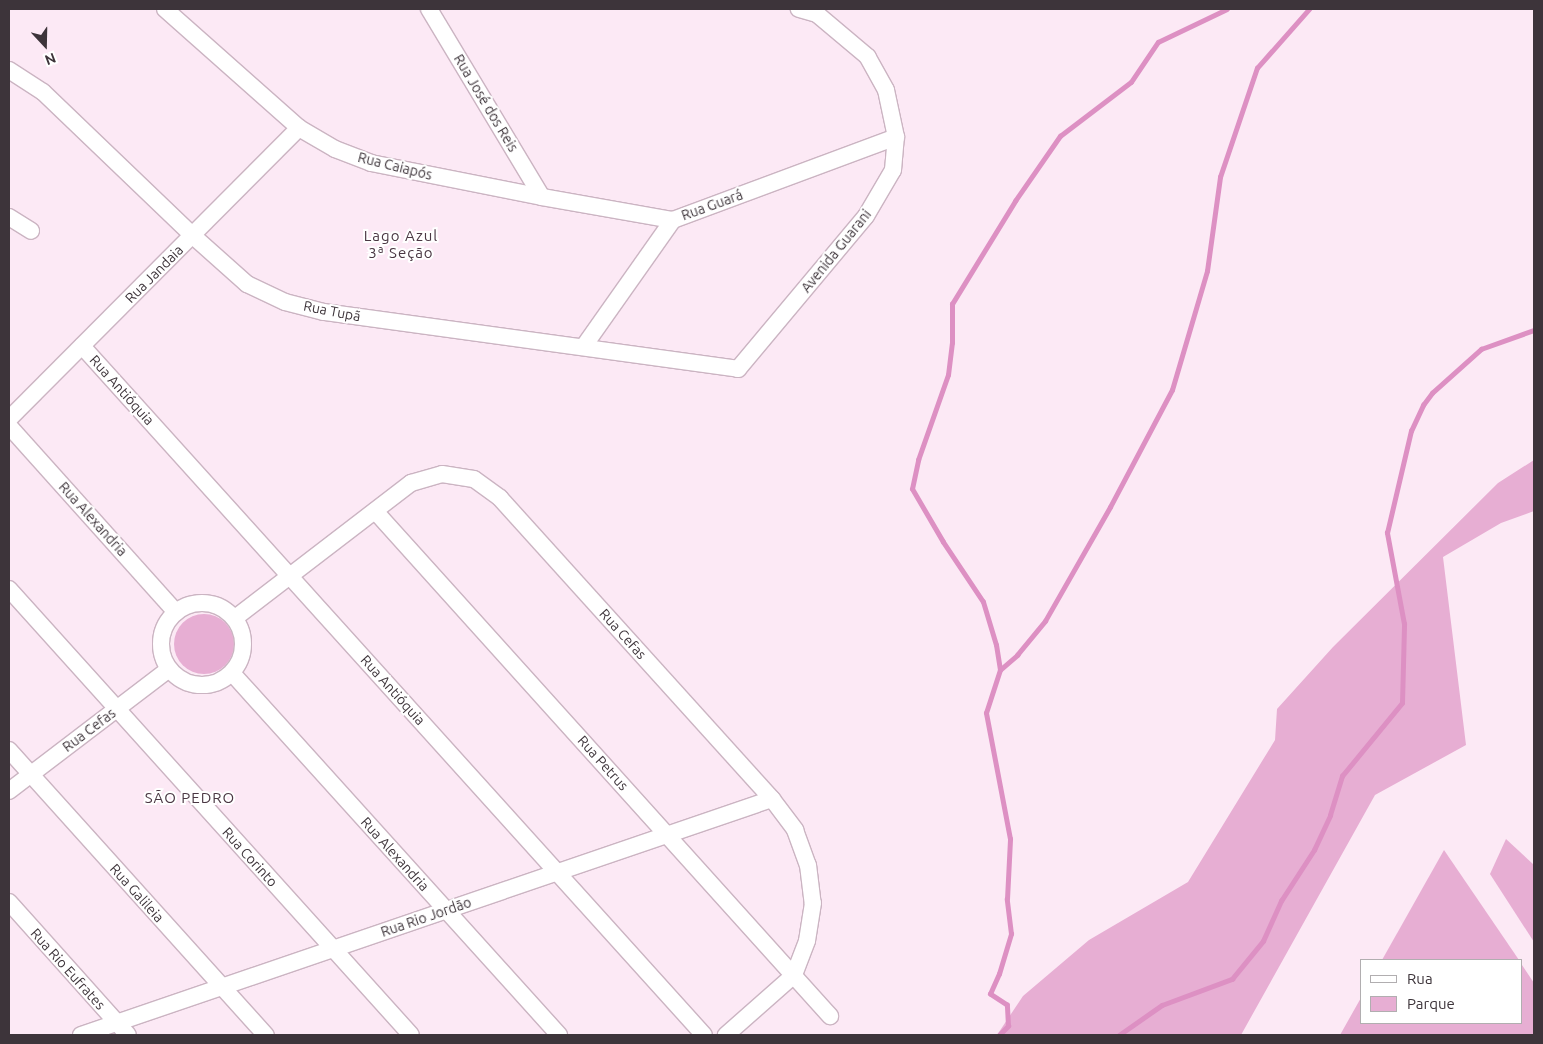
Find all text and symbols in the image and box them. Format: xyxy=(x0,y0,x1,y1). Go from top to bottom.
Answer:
north arrow xyxy=(20,20,70,70)
text: N xyxy=(43,50,58,68)
street label: Rua José dos Reis xyxy=(450,51,522,155)
street label: Rua Caiapós xyxy=(356,149,434,183)
street label: Rua Guará xyxy=(679,186,745,224)
street label: Avenida Guarani xyxy=(797,206,875,296)
district label: Lago Azul 3ª Seção xyxy=(363,226,439,261)
street label: Rua Jandaia xyxy=(121,241,187,307)
street label: Rua Tupã xyxy=(302,297,362,325)
street label: Rua Antióquia xyxy=(86,352,158,428)
street label: Rua Alexandria xyxy=(55,478,131,560)
street label: Rua Cefas xyxy=(596,605,650,663)
street label: Rua Antióquia xyxy=(357,652,429,728)
street label: Rua Cefas xyxy=(59,705,119,755)
street label: Rua Petrus xyxy=(574,732,632,794)
district label: SÃO PEDRO xyxy=(144,789,236,807)
street label: Rua Alexandria xyxy=(357,813,433,895)
street label: Rua Corinto xyxy=(219,824,281,890)
street label: Rua Galileia xyxy=(106,860,168,926)
street label: Rua Rio Jordão xyxy=(379,894,473,940)
street label: Rua Rio Eufrates xyxy=(27,925,109,1013)
legend xyxy=(1360,959,1523,1024)
text: Rua xyxy=(1407,970,1433,987)
text: Parque xyxy=(1407,995,1455,1012)

